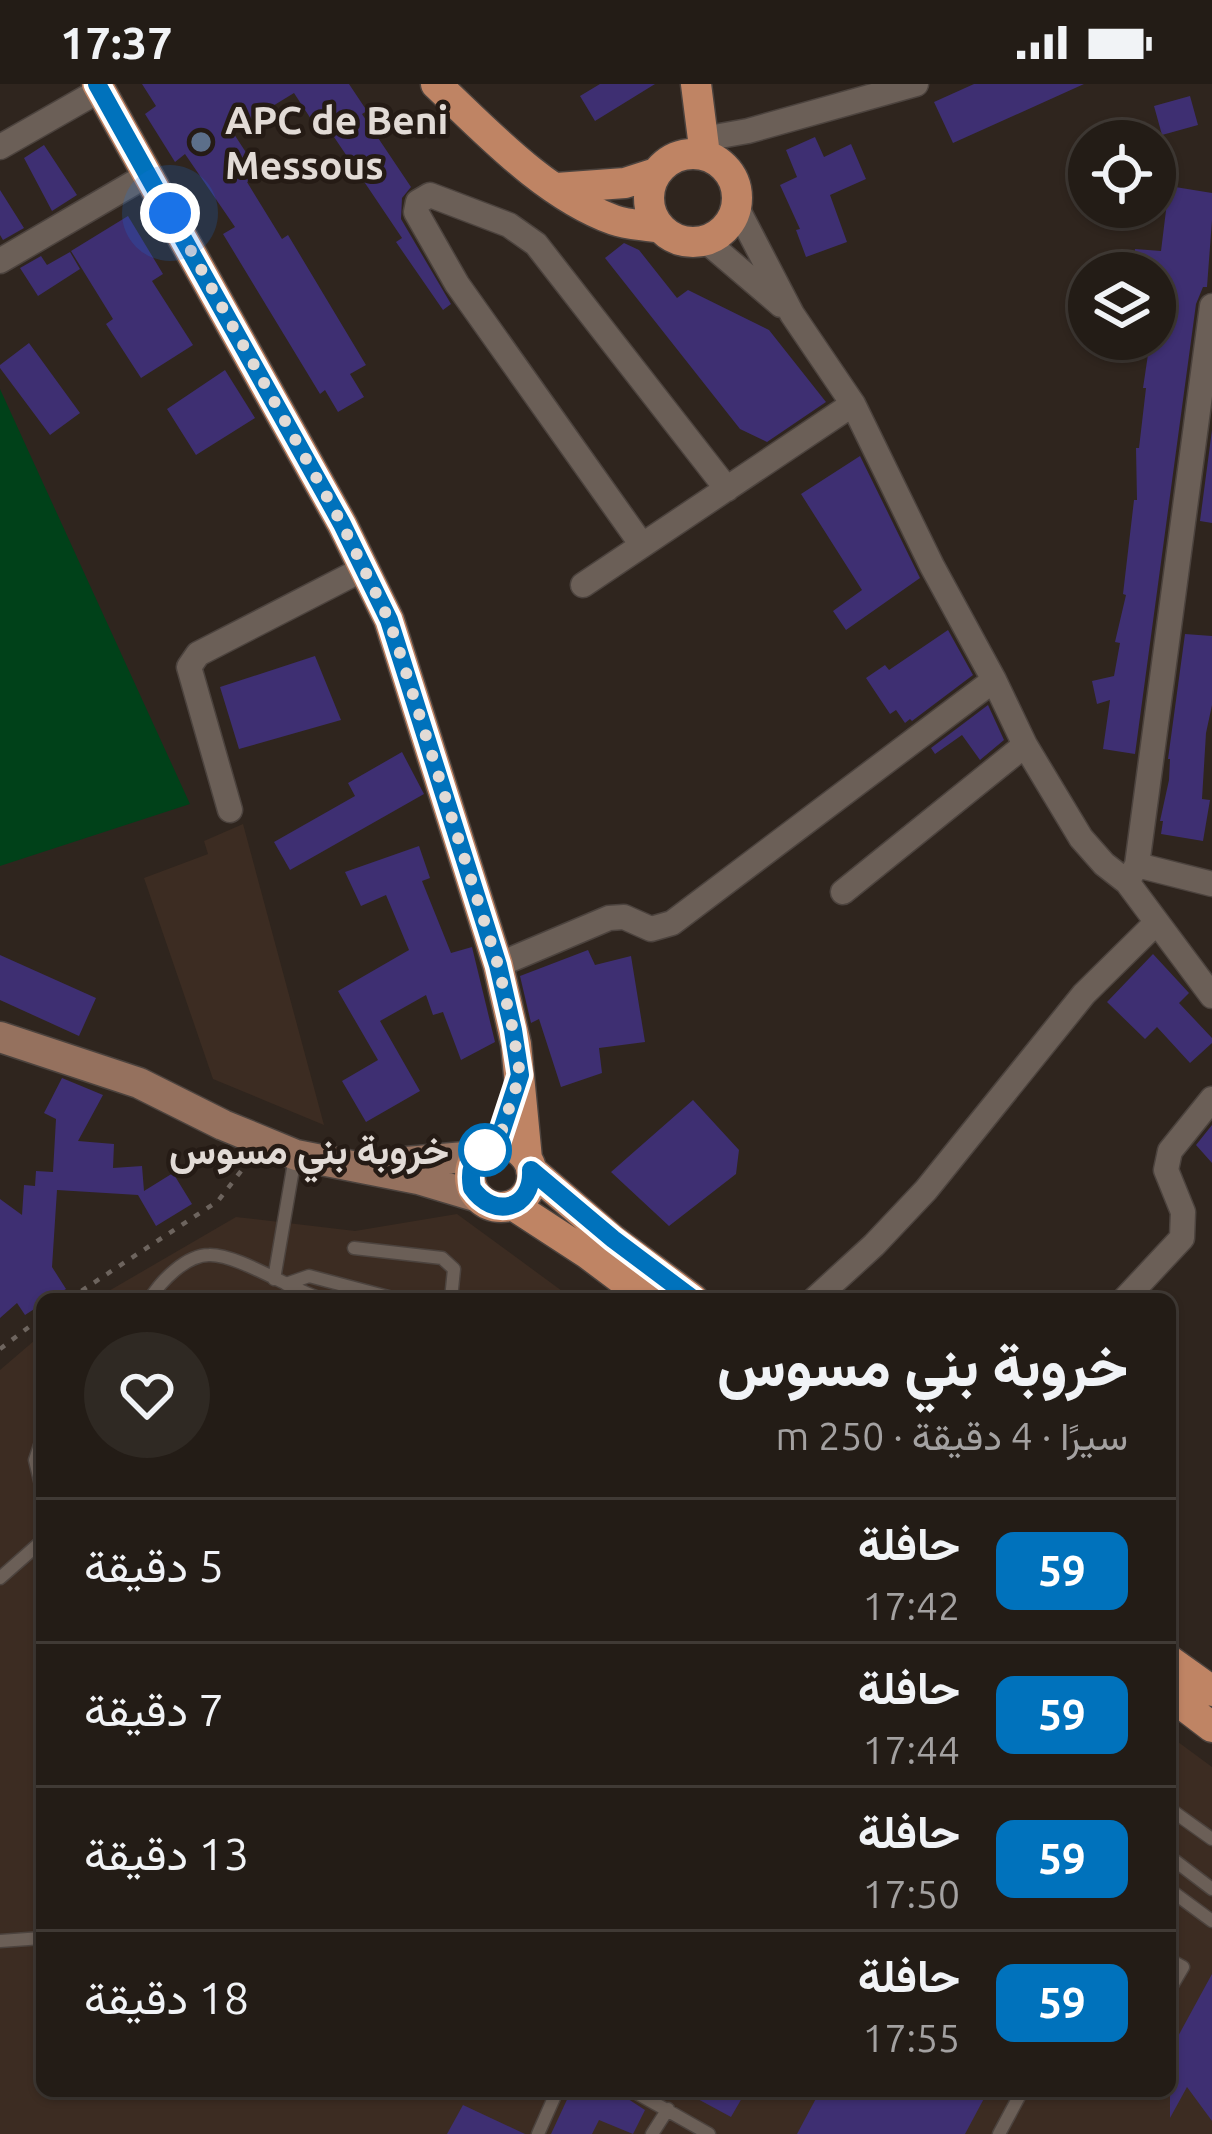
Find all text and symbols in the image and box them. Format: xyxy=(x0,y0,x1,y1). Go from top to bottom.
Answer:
text: 17:37 xyxy=(60,17,173,68)
place label: APC de Beni Messous xyxy=(225,98,448,186)
map controls xyxy=(1068,120,1176,360)
button: locate xyxy=(1068,120,1176,228)
marker: APC de Beni Messous xyxy=(188,129,214,155)
your location xyxy=(140,183,200,243)
button: layers xyxy=(1068,252,1176,360)
marker: خروبة بني مسوس xyxy=(460,1125,510,1175)
place label: خروبة بني مسوس xyxy=(169,1128,449,1183)
button: heart xyxy=(84,1332,210,1458)
text: خروبة بني مسوس xyxy=(717,1333,1128,1397)
text: سيرًا · 4 دقيقة · 250 m xyxy=(776,1414,1128,1457)
text: حافلة xyxy=(858,1518,960,1569)
text: 5 دقيقة xyxy=(84,1540,224,1591)
text: 59 xyxy=(1038,1547,1086,1594)
text: 17:42 xyxy=(862,1584,960,1627)
text: حافلة xyxy=(858,1662,960,1713)
text: 7 دقيقة xyxy=(84,1684,224,1735)
text: 59 xyxy=(1038,1691,1086,1738)
text: 17:44 xyxy=(862,1728,960,1771)
text: حافلة xyxy=(858,1806,960,1857)
text: 13 دقيقة xyxy=(84,1828,249,1879)
text: 59 xyxy=(1038,1835,1086,1882)
text: 17:50 xyxy=(862,1872,960,1915)
text: حافلة xyxy=(858,1950,960,2001)
text: 18 دقيقة xyxy=(84,1972,249,2023)
text: 59 xyxy=(1038,1979,1086,2026)
text: 17:55 xyxy=(862,2016,960,2059)

